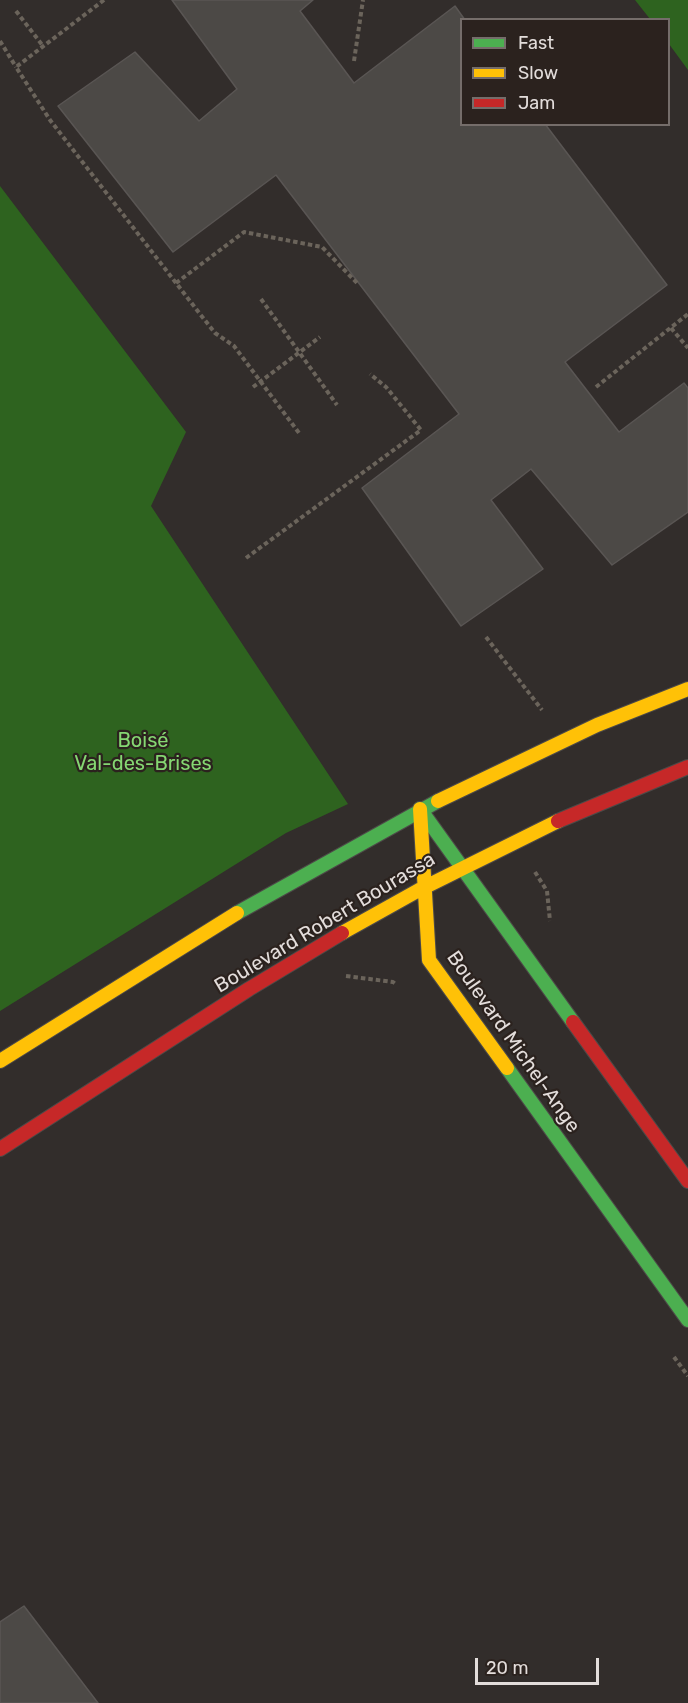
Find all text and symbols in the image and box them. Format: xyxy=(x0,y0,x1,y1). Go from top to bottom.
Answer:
legend xyxy=(460,18,670,126)
text: Fast xyxy=(518,32,554,54)
text: Slow xyxy=(518,62,558,84)
text: Jam xyxy=(518,92,555,114)
park label: Boisé Val-des-Brises xyxy=(74,729,212,776)
street label: Boulevard Robert Bourassa xyxy=(210,848,440,998)
street label: Boulevard Michel-Ange xyxy=(441,947,585,1137)
scale bar xyxy=(478,1646,602,1684)
text: 20 m xyxy=(486,1657,528,1679)

